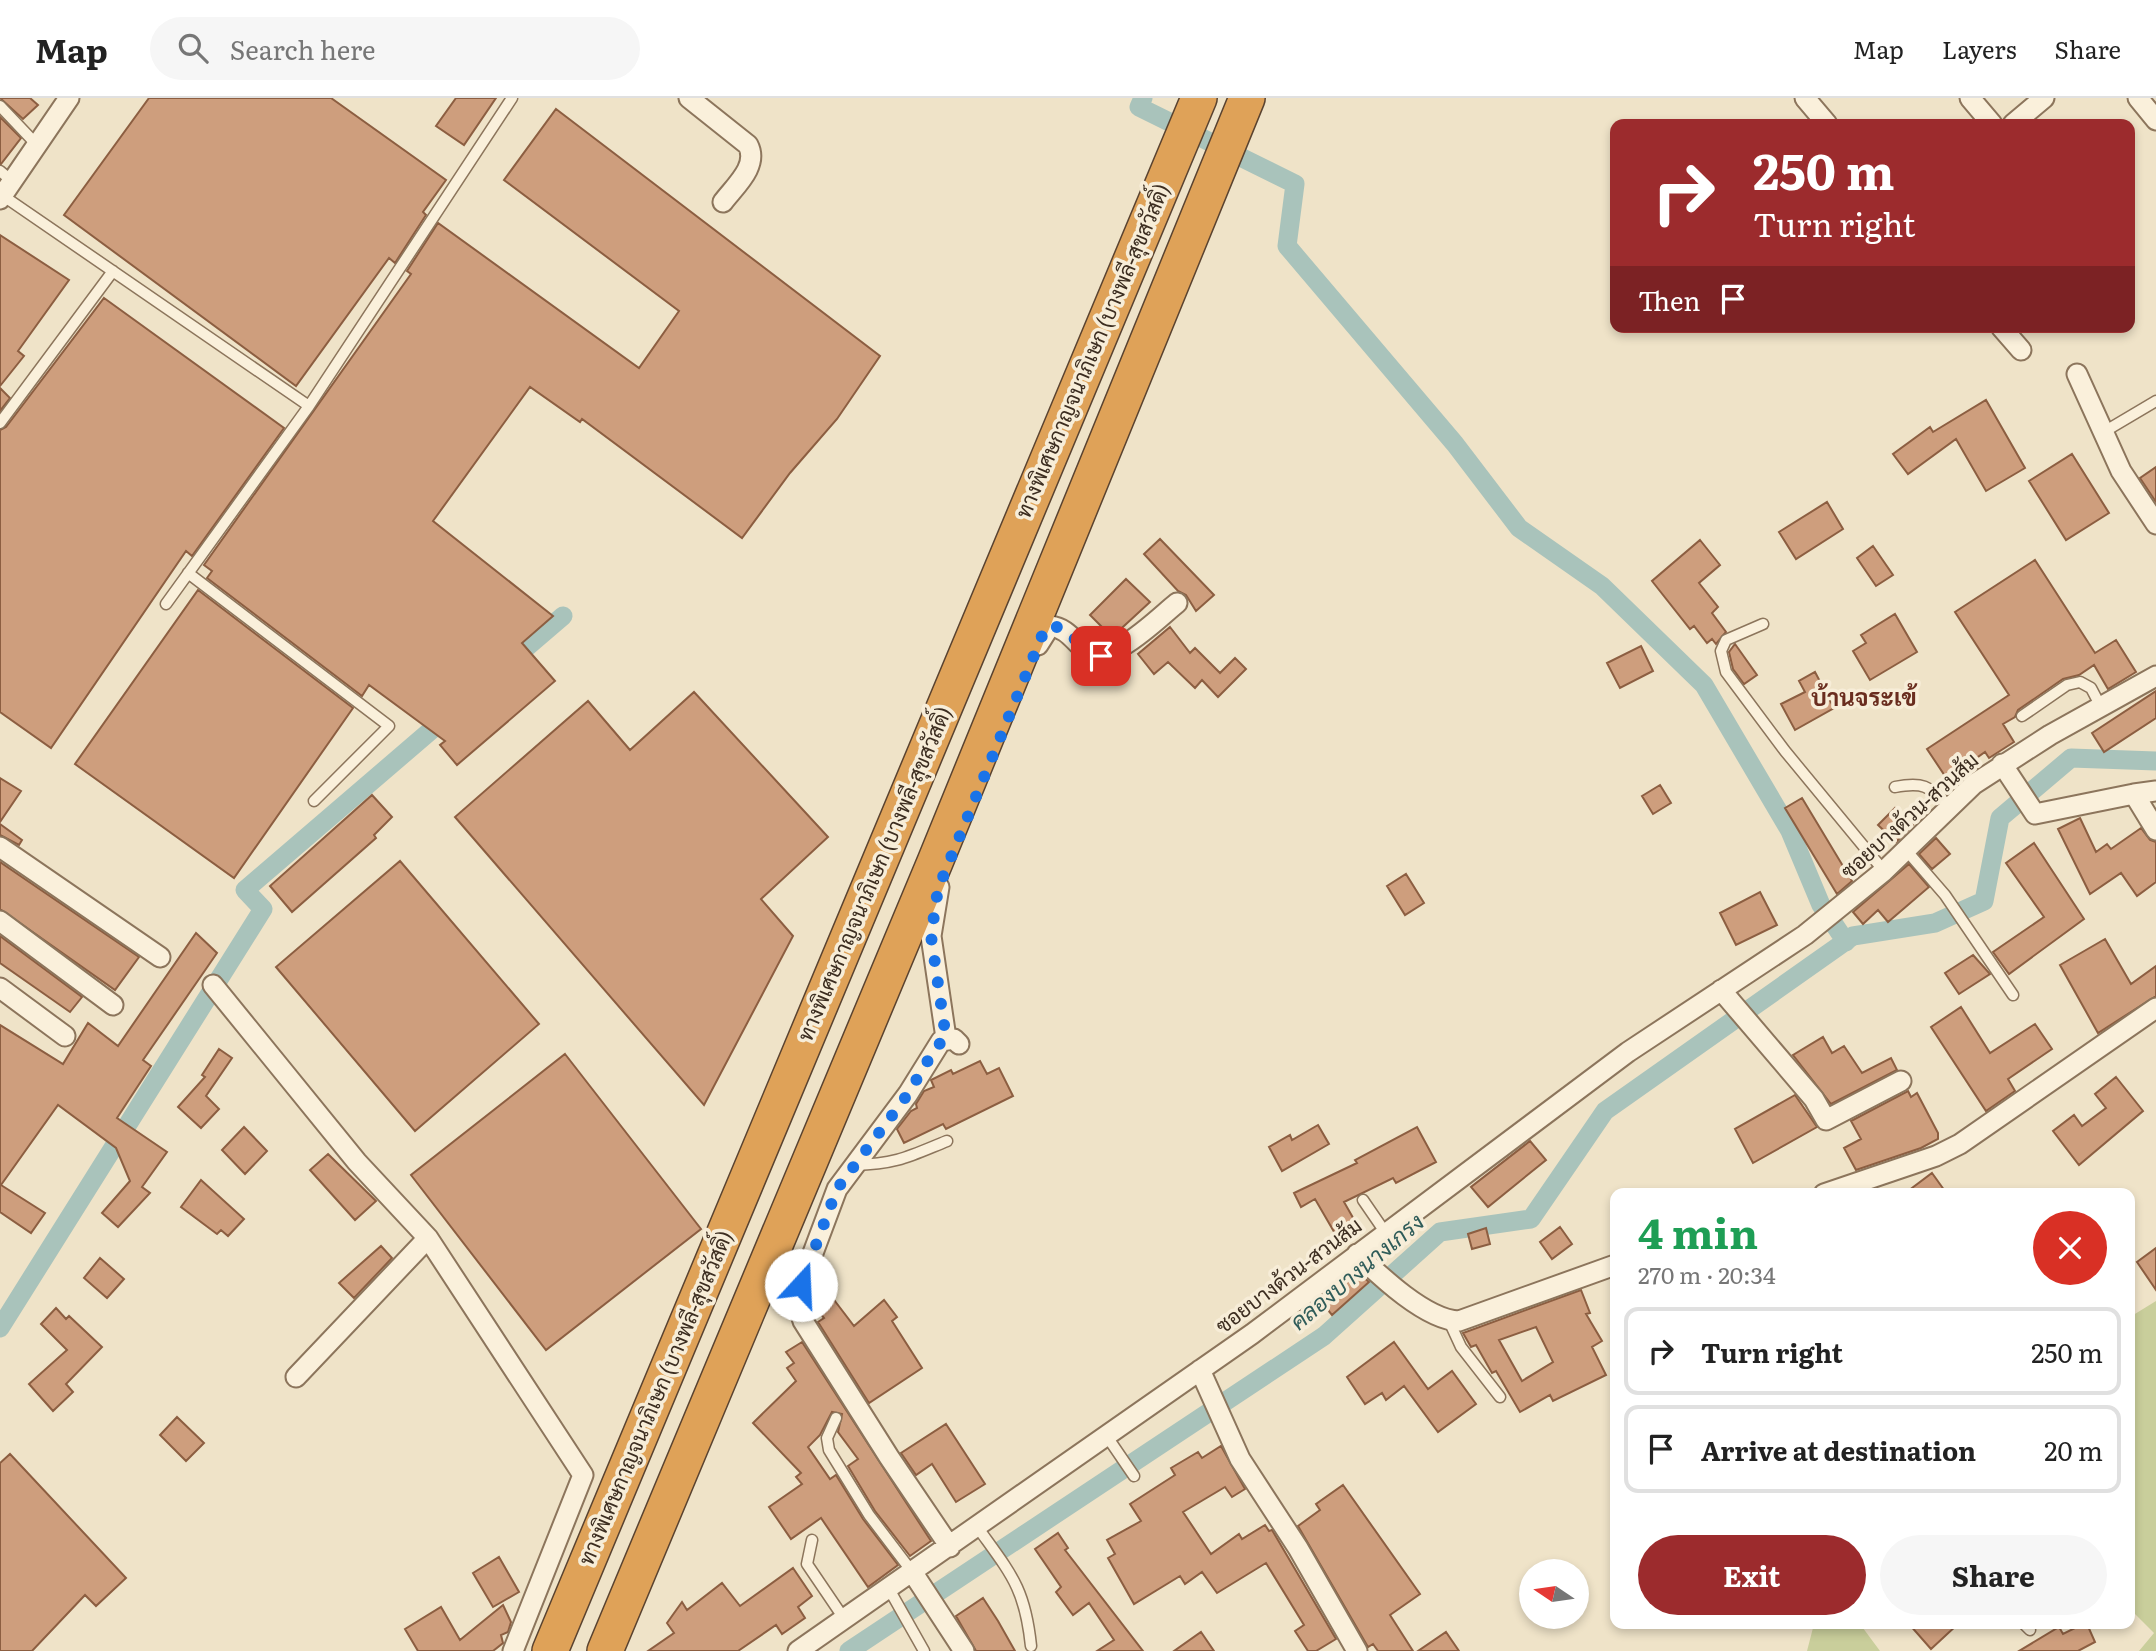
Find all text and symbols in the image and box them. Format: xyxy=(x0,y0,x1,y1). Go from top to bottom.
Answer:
search box xyxy=(150,17,640,80)
text: Map xyxy=(35,24,108,73)
icon: search xyxy=(174,29,212,67)
text: Search here xyxy=(230,29,376,68)
text: Map xyxy=(1853,31,1904,66)
text: Layers xyxy=(1942,31,2016,66)
text: Share xyxy=(2054,31,2121,66)
text: 250 m xyxy=(1753,132,1895,205)
icon: right xyxy=(1638,147,1729,238)
street label: ทางพิเศษกาญจนาภิเษก (บางพลี-สุขสวัสดิ์) xyxy=(1004,177,1176,523)
text: Turn right xyxy=(1753,199,1915,247)
text: Then xyxy=(1638,280,1700,319)
icon: arrive xyxy=(1714,280,1752,318)
pin xyxy=(1071,626,1131,686)
icon: arrive xyxy=(1082,637,1120,675)
district label: บ้านจระเข้ xyxy=(1811,678,1918,713)
street label: ทางพิเศษกาญจนาภิเษก (บางพลี-สุขสวัสดิ์) xyxy=(786,700,958,1046)
street label: ซอยบางด้วน-สวนส้ม xyxy=(1833,744,1984,885)
text: 4 min xyxy=(1638,1200,1758,1262)
water label: คลองบางนางเกรง xyxy=(1281,1204,1430,1337)
street label: ซอยบางด้วน-สวนส้ม xyxy=(1208,1209,1367,1339)
button: close xyxy=(2033,1211,2107,1285)
street label: ทางพิเศษกาญจนาภิเษก (บางพลี-สุขสวัสดิ์) xyxy=(567,1224,739,1570)
position arrow xyxy=(764,1248,838,1322)
text: 270 m · 20:34 xyxy=(1638,1257,1776,1291)
icon: right xyxy=(1642,1332,1680,1370)
text: Turn right xyxy=(1701,1332,1843,1371)
text: 250 m xyxy=(2031,1332,2103,1371)
icon: arrive xyxy=(1642,1430,1680,1468)
text: Arrive at destination xyxy=(1701,1430,1976,1469)
text: 20 m xyxy=(2044,1430,2103,1469)
button: Exit xyxy=(1638,1535,1866,1615)
button: Share xyxy=(1880,1535,2107,1615)
north arrow xyxy=(1519,1559,1589,1629)
map controls xyxy=(1519,1559,1589,1629)

